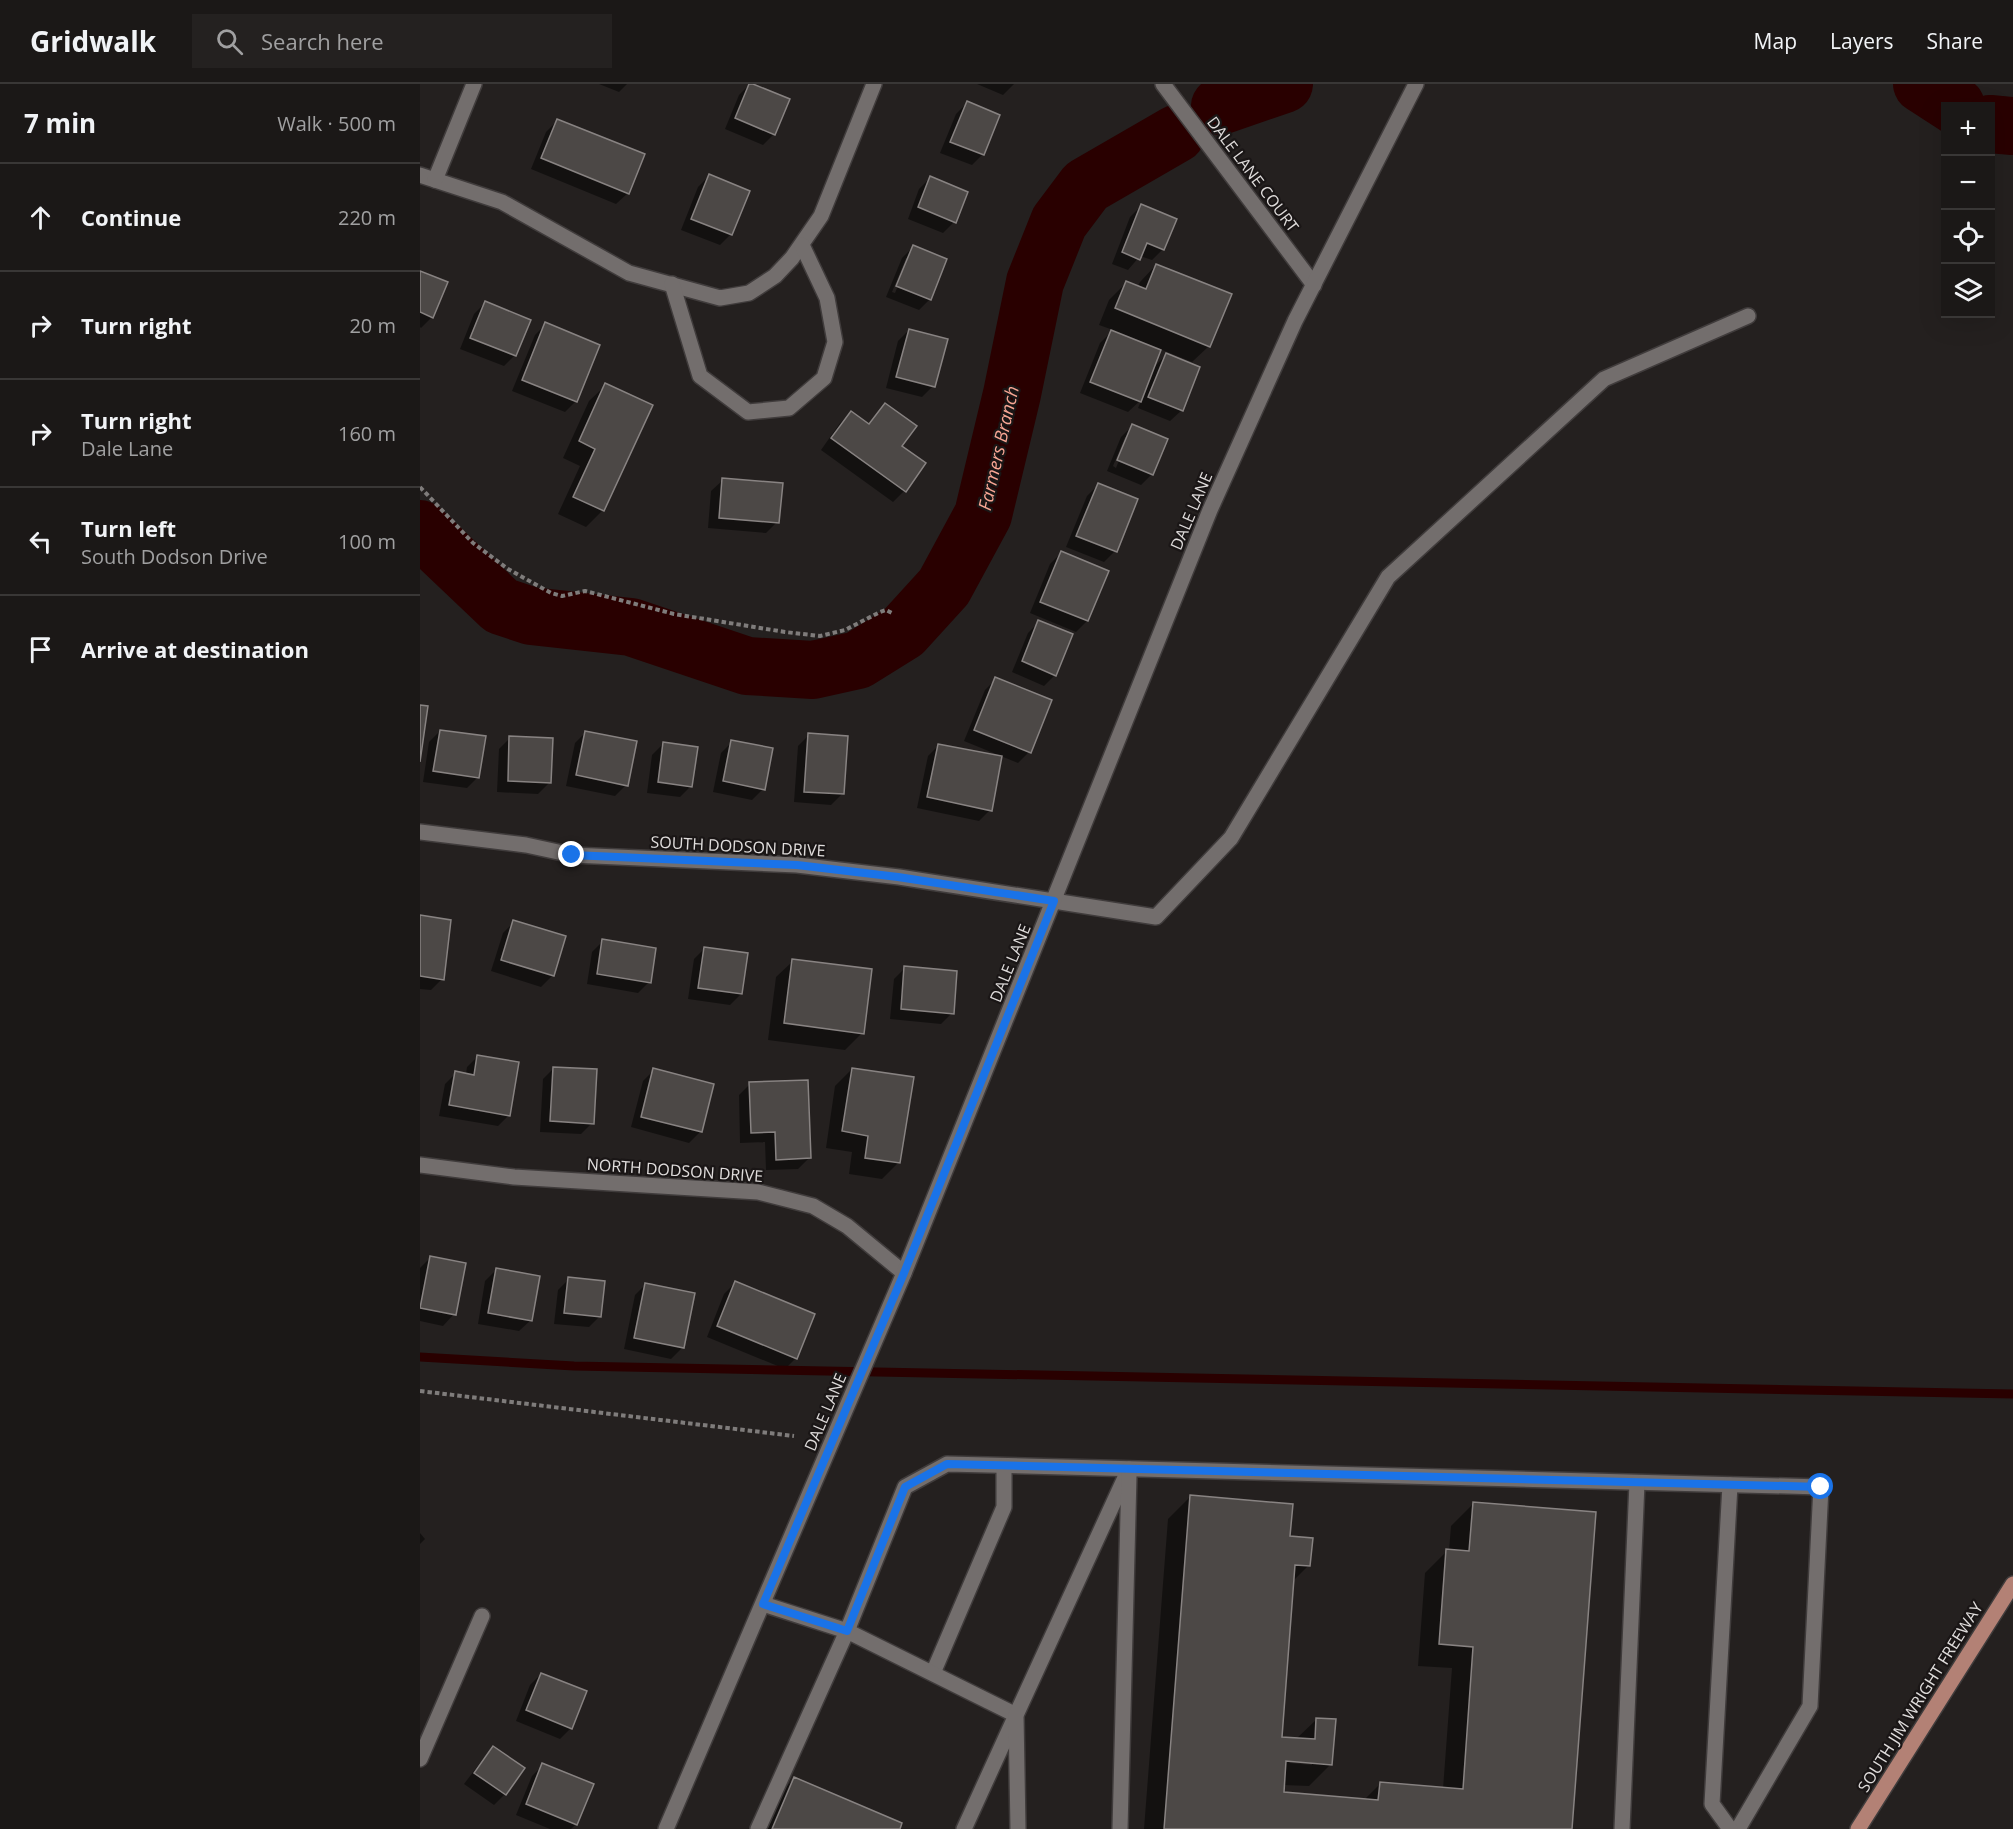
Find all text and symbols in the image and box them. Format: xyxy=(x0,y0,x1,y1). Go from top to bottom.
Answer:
search box xyxy=(192,14,612,68)
text: Gridwalk xyxy=(30,22,156,60)
icon: search xyxy=(213,25,246,58)
text: Search here xyxy=(261,26,384,56)
text: Map xyxy=(1754,27,1797,55)
text: Layers xyxy=(1830,27,1894,55)
text: Share xyxy=(1927,27,1983,55)
map controls xyxy=(1941,102,1995,318)
button: + xyxy=(1941,102,1995,156)
text: 7 min xyxy=(24,105,96,141)
text: Walk · 500 m xyxy=(277,110,396,137)
street label: DALE LANE COURT xyxy=(1202,112,1304,236)
button: − xyxy=(1941,156,1995,210)
icon: ahead xyxy=(24,201,57,234)
text: Continue xyxy=(81,202,181,232)
text: 220 m xyxy=(338,204,396,231)
button: locate xyxy=(1941,210,1995,264)
button: layers xyxy=(1941,264,1995,318)
icon: right xyxy=(24,309,57,342)
text: Turn right xyxy=(81,310,192,340)
text: 20 m xyxy=(349,312,396,339)
water label: Farmers Branch xyxy=(972,383,1024,513)
text: Turn right xyxy=(81,405,192,435)
icon: right xyxy=(24,417,57,450)
text: 160 m xyxy=(338,420,396,447)
text: Dale Lane xyxy=(81,435,173,462)
street label: DALE LANE xyxy=(1165,469,1217,553)
text: Turn left xyxy=(81,513,176,543)
icon: left xyxy=(24,525,57,558)
text: 100 m xyxy=(338,528,396,555)
text: South Dodson Drive xyxy=(81,543,268,570)
icon: arrive xyxy=(24,633,57,666)
text: Arrive at destination xyxy=(81,634,309,664)
street label: SOUTH DODSON DRIVE xyxy=(650,830,826,862)
route end xyxy=(558,841,584,867)
street label: DALE LANE xyxy=(984,921,1036,1005)
street label: NORTH DODSON DRIVE xyxy=(586,1153,764,1187)
street label: DALE LANE xyxy=(799,1370,851,1454)
route start xyxy=(1807,1473,1833,1499)
street label: SOUTH JIM WRIGHT FREEWAY xyxy=(1852,1598,1988,1796)

